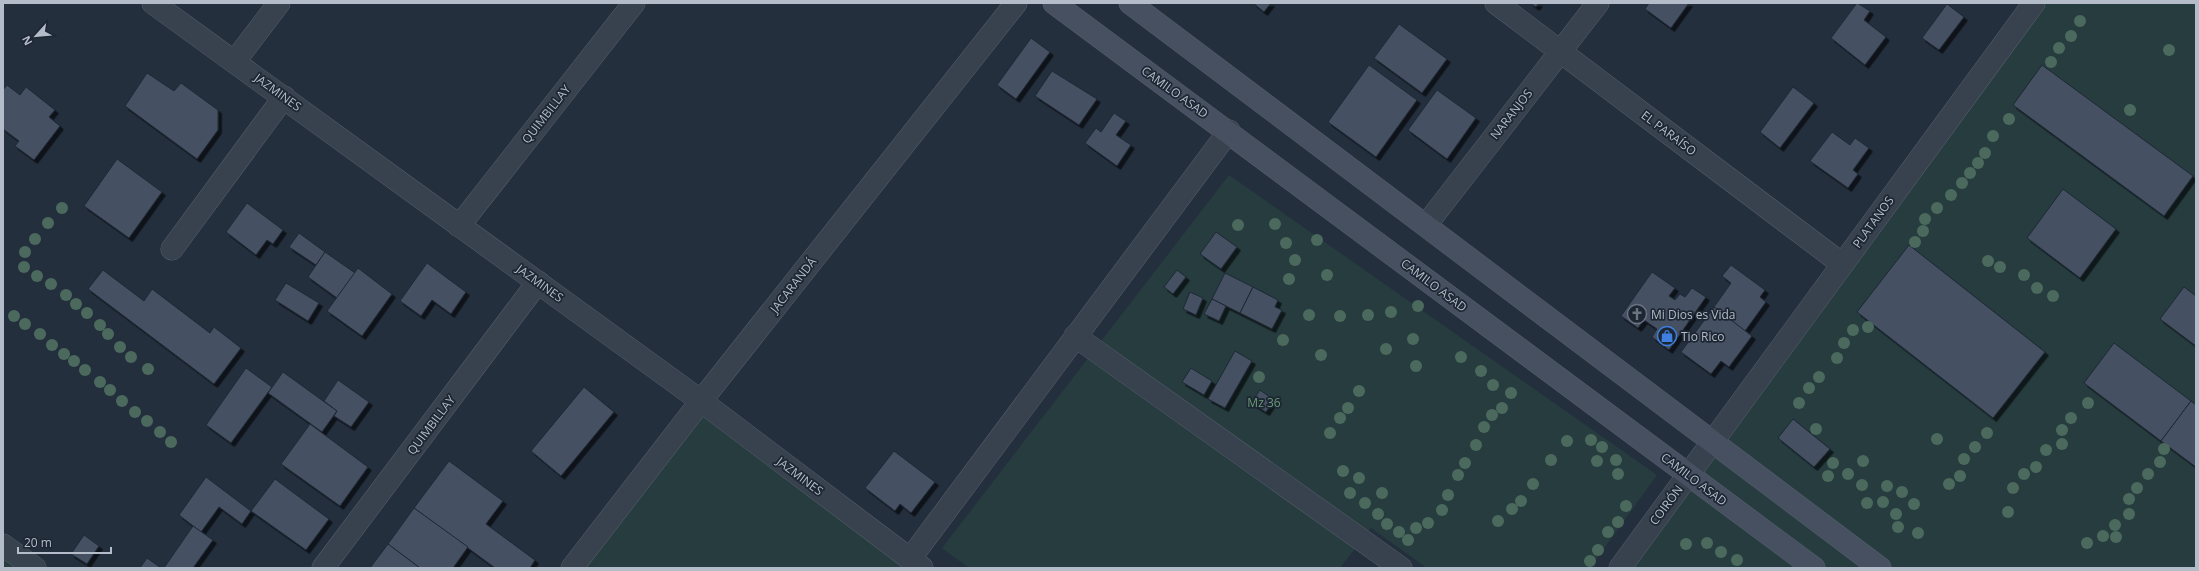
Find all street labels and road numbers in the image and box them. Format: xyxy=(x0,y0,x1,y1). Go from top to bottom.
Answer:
street label: CAMILO ASAD xyxy=(1138,62,1212,122)
street label: JAZMINES xyxy=(250,69,305,115)
street label: QUIMBILLAY xyxy=(518,81,574,147)
street label: NARANJOS xyxy=(1486,85,1536,143)
street label: EL PARAÍSO xyxy=(1638,107,1700,159)
street label: PLATANOS xyxy=(1848,193,1898,251)
street label: JACARANDÁ xyxy=(765,253,820,317)
street label: CAMILO ASAD xyxy=(1398,255,1470,315)
street label: JAZMINES xyxy=(512,260,567,306)
street label: QUIMBILLAY xyxy=(403,392,459,458)
street label: CAMILO ASAD xyxy=(1658,449,1730,509)
street label: JAZMINES xyxy=(772,452,827,499)
street label: COIRÓN xyxy=(1645,482,1687,528)

